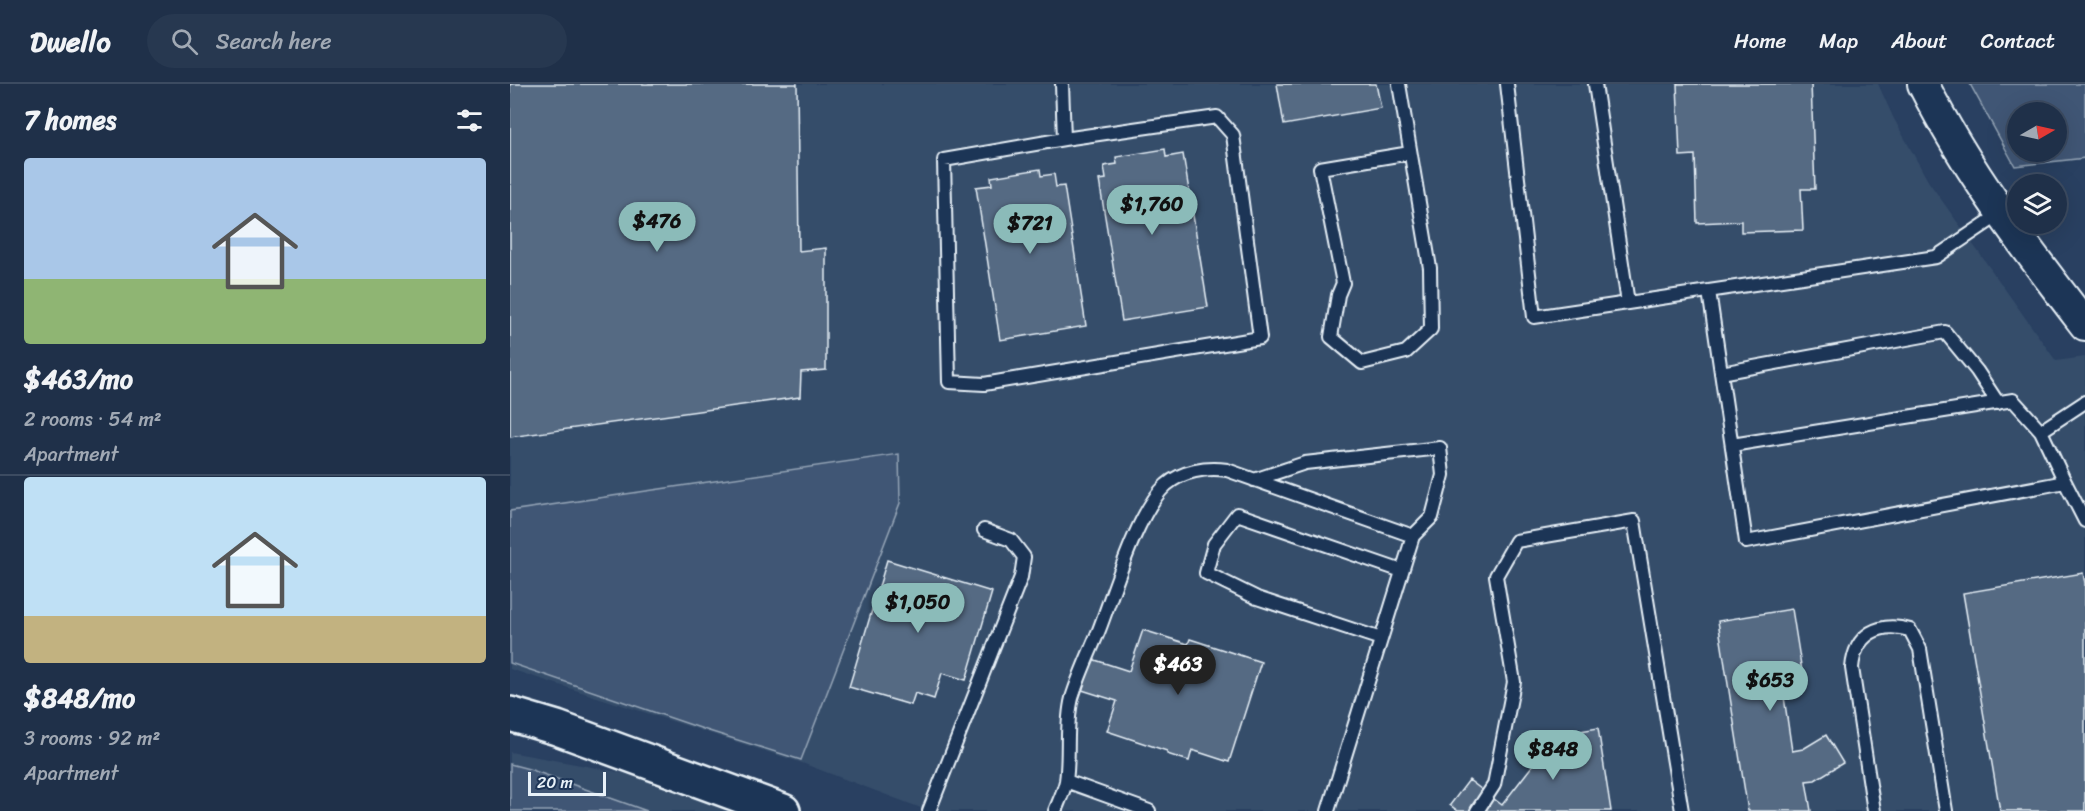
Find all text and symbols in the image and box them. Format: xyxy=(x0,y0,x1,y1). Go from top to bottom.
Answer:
search box xyxy=(147,14,567,68)
text: Dwello xyxy=(30,17,111,66)
text: Search here xyxy=(216,22,332,61)
text: Home xyxy=(1734,22,1786,60)
text: Map xyxy=(1819,22,1858,60)
text: About xyxy=(1891,22,1948,60)
text: Contact xyxy=(1981,22,2055,60)
icon: search xyxy=(168,25,201,58)
text: 7 homes xyxy=(24,97,116,143)
north arrow xyxy=(2007,102,2067,162)
map controls xyxy=(2007,102,2067,234)
icon: filters xyxy=(453,104,486,137)
button: layers xyxy=(2007,174,2067,234)
pin: $1,760 xyxy=(1103,185,1201,236)
text: $1,760 xyxy=(1121,187,1183,222)
icon: home xyxy=(201,197,309,305)
pin: $476 xyxy=(621,202,693,253)
text: $476 xyxy=(633,204,681,239)
pin: $721 xyxy=(994,204,1066,255)
text: $721 xyxy=(1008,206,1053,241)
text: $463/mo xyxy=(24,356,133,402)
text: 2 rooms · 54 m² xyxy=(24,402,162,437)
text: Apartment xyxy=(24,437,118,472)
icon: home xyxy=(201,516,309,624)
pin: $1,050 xyxy=(869,583,967,634)
text: $1,050 xyxy=(886,585,950,620)
pin: $463 xyxy=(1142,645,1214,696)
text: $463 xyxy=(1154,647,1202,682)
pin: $653 xyxy=(1734,661,1806,712)
text: $653 xyxy=(1746,663,1794,698)
text: $848/mo xyxy=(24,675,135,721)
text: 3 rooms · 92 m² xyxy=(24,721,160,756)
pin: $848 xyxy=(1517,730,1589,781)
text: $848 xyxy=(1528,732,1578,767)
text: Apartment xyxy=(24,756,118,791)
text: 20 m xyxy=(537,768,573,797)
scale bar xyxy=(528,769,606,796)

